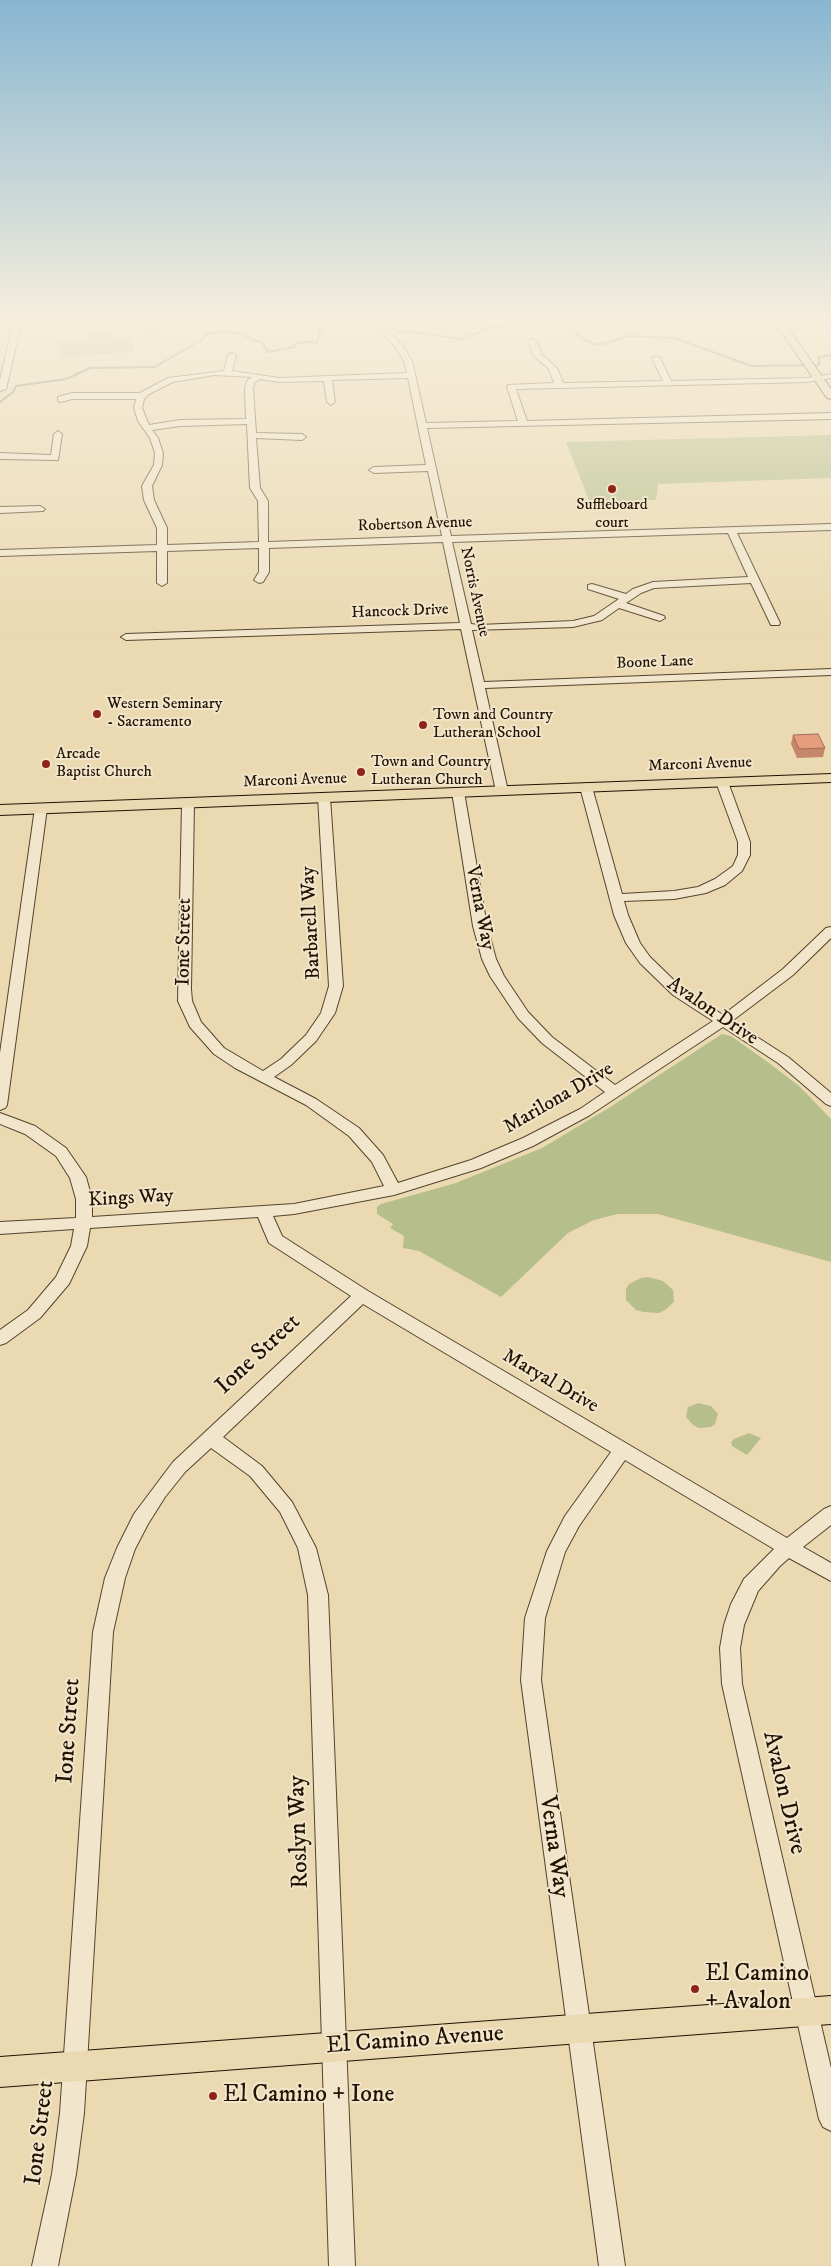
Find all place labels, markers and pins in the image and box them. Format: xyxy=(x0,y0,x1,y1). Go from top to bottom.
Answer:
marker: Suffleboard court xyxy=(606,483,618,495)
place label: Suffleboard court xyxy=(576,496,648,534)
place label: Western Seminary - Sacramento xyxy=(107,695,222,733)
place label: Town and Country Lutheran School xyxy=(433,706,553,744)
marker: Western Seminary - Sacramento xyxy=(91,708,103,720)
marker: Town and Country Lutheran School xyxy=(417,719,429,731)
place label: Arcade Baptist Church xyxy=(56,745,152,783)
place label: Town and Country Lutheran Church xyxy=(371,753,491,791)
marker: Arcade Baptist Church xyxy=(40,758,52,770)
marker: Town and Country Lutheran Church xyxy=(355,766,367,778)
place label: El Camino + Avalon xyxy=(705,1961,809,2017)
marker: El Camino + Avalon xyxy=(689,1983,701,1995)
place label: El Camino + Ione xyxy=(223,2082,394,2110)
marker: El Camino + Ione xyxy=(207,2090,219,2102)

